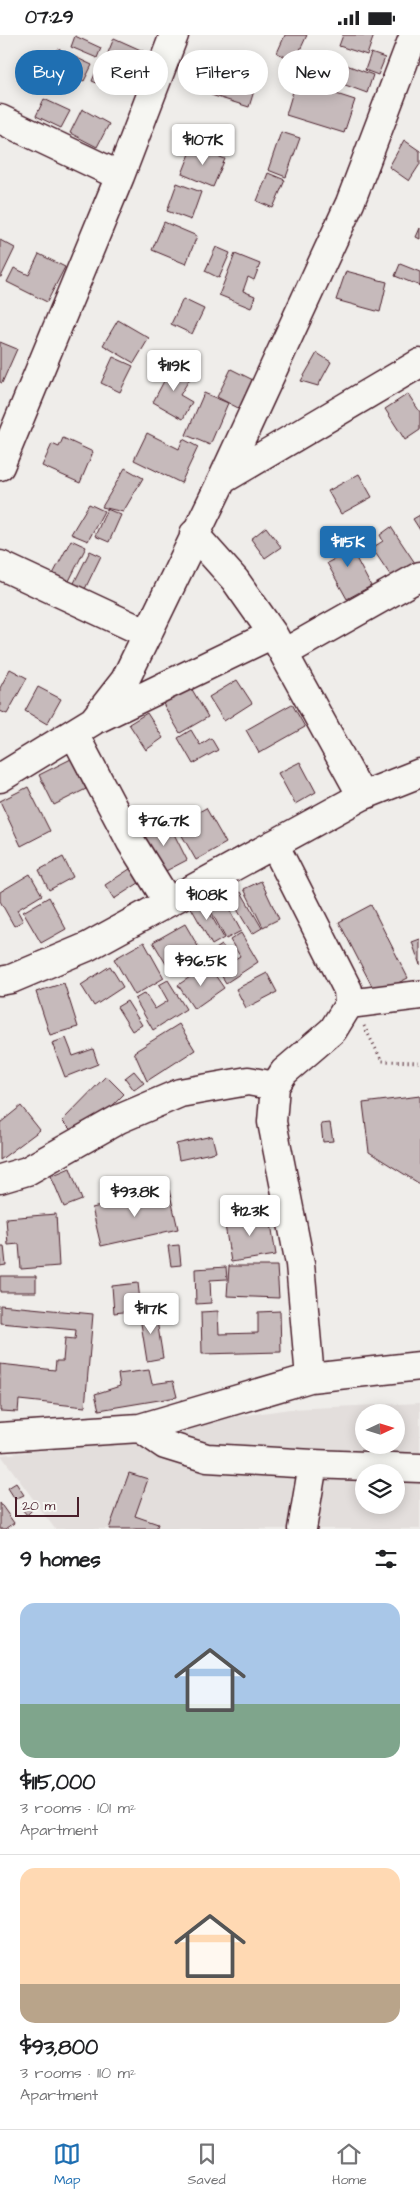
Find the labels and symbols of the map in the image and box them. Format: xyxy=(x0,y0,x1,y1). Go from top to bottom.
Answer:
pin: $107K xyxy=(168,123,238,166)
pin: $119K xyxy=(139,349,209,392)
pin: $115K xyxy=(313,525,383,568)
pin: $76.7K xyxy=(123,805,205,847)
pin: $108K xyxy=(172,879,242,921)
pin: $96.5K xyxy=(160,945,242,987)
pin: $93.8K xyxy=(94,1175,176,1218)
pin: $123K xyxy=(215,1195,285,1237)
pin: $117K xyxy=(116,1293,186,1335)
north arrow xyxy=(355,1404,405,1454)
scale bar xyxy=(15,1494,79,1517)

